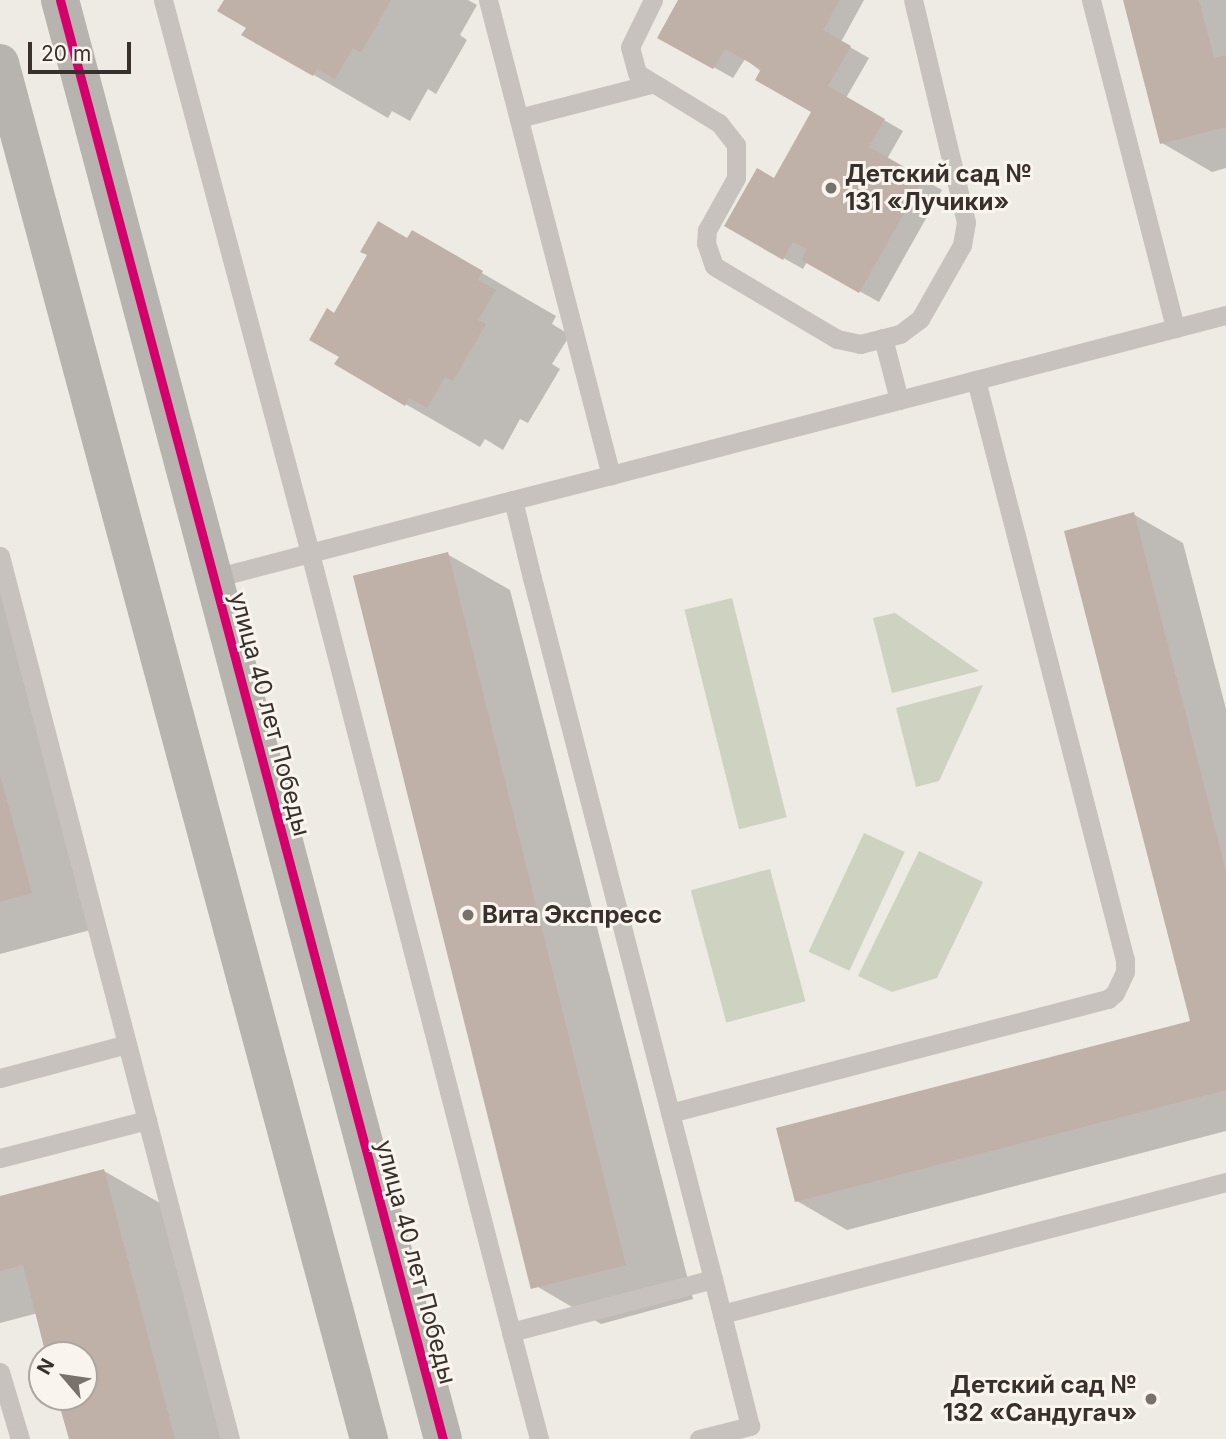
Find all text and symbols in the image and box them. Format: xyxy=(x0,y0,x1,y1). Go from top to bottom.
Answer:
scale bar xyxy=(32,28,135,72)
text: 20 m xyxy=(41,41,91,66)
place label: Детский сад № 131 «Лучики» xyxy=(845,160,1032,216)
marker: Детский сад № 131 «Лучики» xyxy=(823,180,839,196)
street label: улица 40 лет Победы xyxy=(224,589,316,839)
place label: Вита Экспресс xyxy=(482,901,662,929)
marker: Вита Экспресс xyxy=(460,907,476,923)
street label: улица 40 лет Победы xyxy=(370,1137,462,1387)
north arrow xyxy=(28,1341,98,1411)
text: N xyxy=(32,1355,60,1378)
place label: Детский сад № 132 «Сандугач» xyxy=(943,1371,1137,1427)
marker: Детский сад № 132 «Сандугач» xyxy=(1143,1391,1159,1407)

